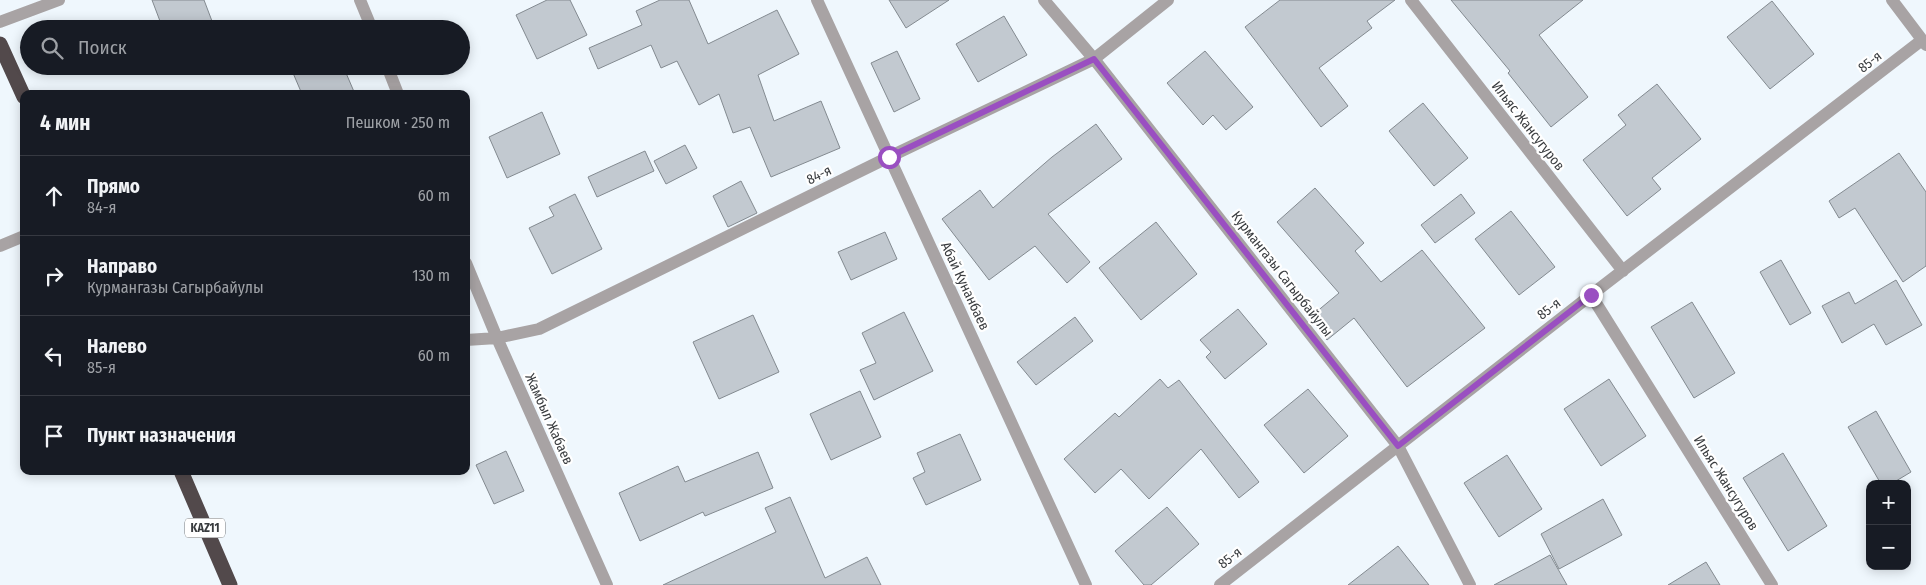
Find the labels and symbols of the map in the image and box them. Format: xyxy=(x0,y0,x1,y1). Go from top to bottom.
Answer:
street label: 85-я xyxy=(1855,47,1885,77)
street label: Ильяс Жансугуров xyxy=(1488,78,1568,174)
route start xyxy=(878,146,901,169)
street label: 84-я xyxy=(804,162,834,188)
street label: Курмангазы Сагырбайулы xyxy=(1228,208,1336,340)
street label: Абай Кунанбаев xyxy=(937,239,993,333)
route end xyxy=(1580,284,1603,307)
street label: 85-я xyxy=(1534,294,1564,324)
street label: Жамбыл Жабаев xyxy=(521,371,577,467)
street label: Ильяс Жансугуров xyxy=(1690,432,1762,534)
road number: KAZ11 xyxy=(185,518,225,538)
street label: 85-я xyxy=(1215,543,1245,573)

